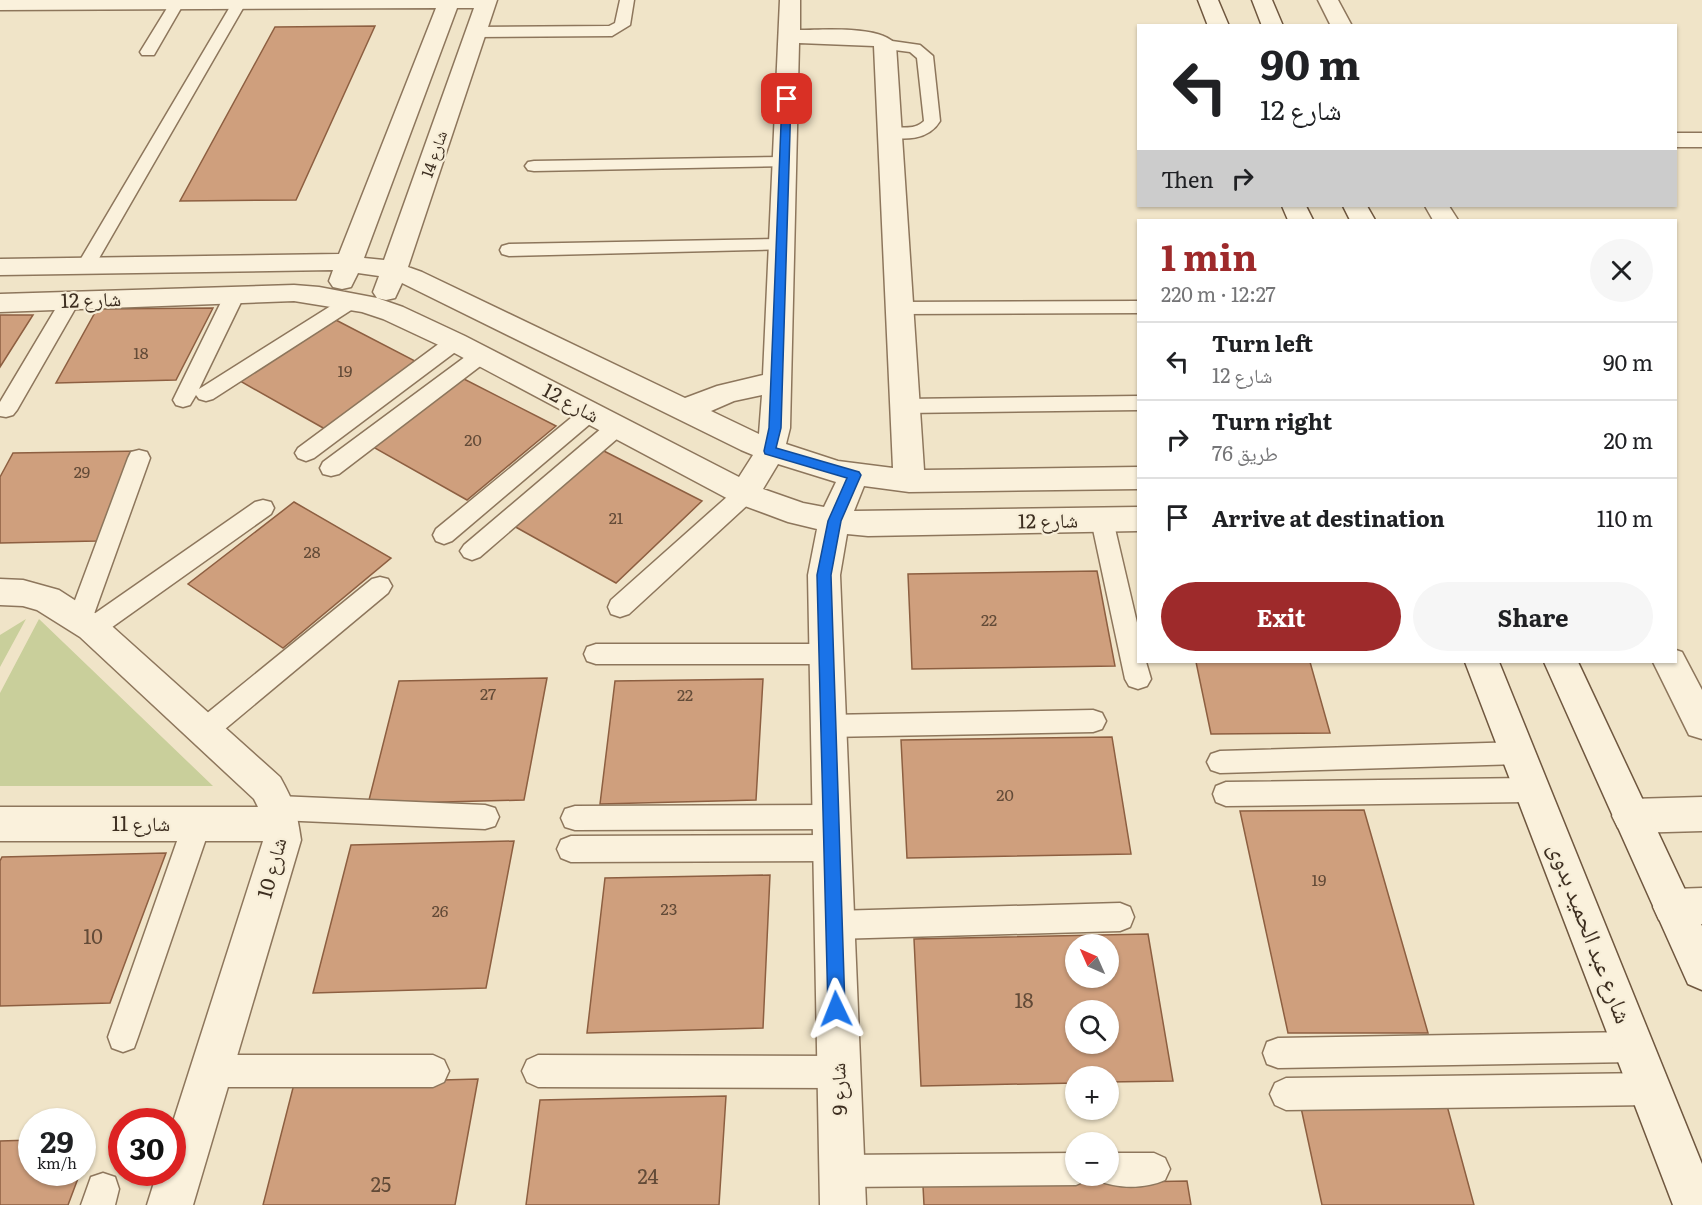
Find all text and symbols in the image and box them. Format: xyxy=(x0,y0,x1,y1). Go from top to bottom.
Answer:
text: 90 m xyxy=(1260,31,1360,93)
icon: left xyxy=(1161,48,1239,126)
pin xyxy=(761,73,812,124)
icon: arrive xyxy=(770,82,803,115)
text: شارع 12 xyxy=(1260,88,1341,128)
street label: شارع 14 xyxy=(414,127,452,180)
text: Then xyxy=(1161,162,1214,195)
icon: right xyxy=(1226,162,1259,195)
text: 1 min xyxy=(1161,229,1257,282)
button: close xyxy=(1590,239,1653,302)
text: 220 m · 12:27 xyxy=(1161,278,1276,308)
street label: شارع 12 xyxy=(60,282,122,314)
text: Turn left xyxy=(1212,326,1313,359)
house number: 18 xyxy=(133,340,149,364)
icon: left xyxy=(1161,345,1194,378)
text: 90 m xyxy=(1603,345,1653,378)
house number: 19 xyxy=(338,358,352,382)
text: شارع 12 xyxy=(1212,359,1272,389)
street label: شارع 12 xyxy=(538,374,606,429)
text: Turn right xyxy=(1212,404,1332,437)
icon: right xyxy=(1161,423,1194,456)
text: 20 m xyxy=(1603,423,1653,456)
house number: 20 xyxy=(464,427,482,451)
text: طريق 76 xyxy=(1212,437,1278,467)
house number: 29 xyxy=(74,459,90,483)
icon: arrive xyxy=(1161,501,1194,534)
text: Arrive at destination xyxy=(1212,501,1445,534)
text: 110 m xyxy=(1597,501,1653,534)
street label: شارع 12 xyxy=(1018,503,1078,535)
house number: 21 xyxy=(609,505,624,529)
house number: 28 xyxy=(304,539,321,563)
button: Exit xyxy=(1161,582,1401,651)
button: Share xyxy=(1413,582,1653,651)
house number: 22 xyxy=(981,607,997,631)
house number: 27 xyxy=(480,681,496,705)
house number: 22 xyxy=(677,682,693,706)
house number: 20 xyxy=(996,782,1014,806)
street label: شارع 11 xyxy=(112,807,170,837)
street label: شارع 10 xyxy=(248,834,293,901)
street label: شارع عبد الحميد بدوى xyxy=(1542,837,1643,1028)
house number: 19 xyxy=(1312,867,1326,891)
house number: 23 xyxy=(661,896,677,920)
house number: 26 xyxy=(432,898,449,922)
house number: 10 xyxy=(83,920,103,950)
north arrow xyxy=(1065,934,1119,988)
map controls xyxy=(1065,934,1119,1186)
position arrow xyxy=(804,977,868,1041)
house number: 18 xyxy=(1014,984,1034,1014)
button: search xyxy=(1065,1000,1119,1054)
street label: شارع 9 xyxy=(821,1062,853,1116)
button: + xyxy=(1065,1066,1119,1120)
speed limit sign: 30 xyxy=(108,1108,186,1186)
text: 29 xyxy=(40,1118,74,1162)
button: − xyxy=(1065,1132,1119,1186)
text: km/h xyxy=(37,1151,77,1174)
house number: 24 xyxy=(637,1160,659,1190)
house number: 25 xyxy=(371,1168,391,1198)

